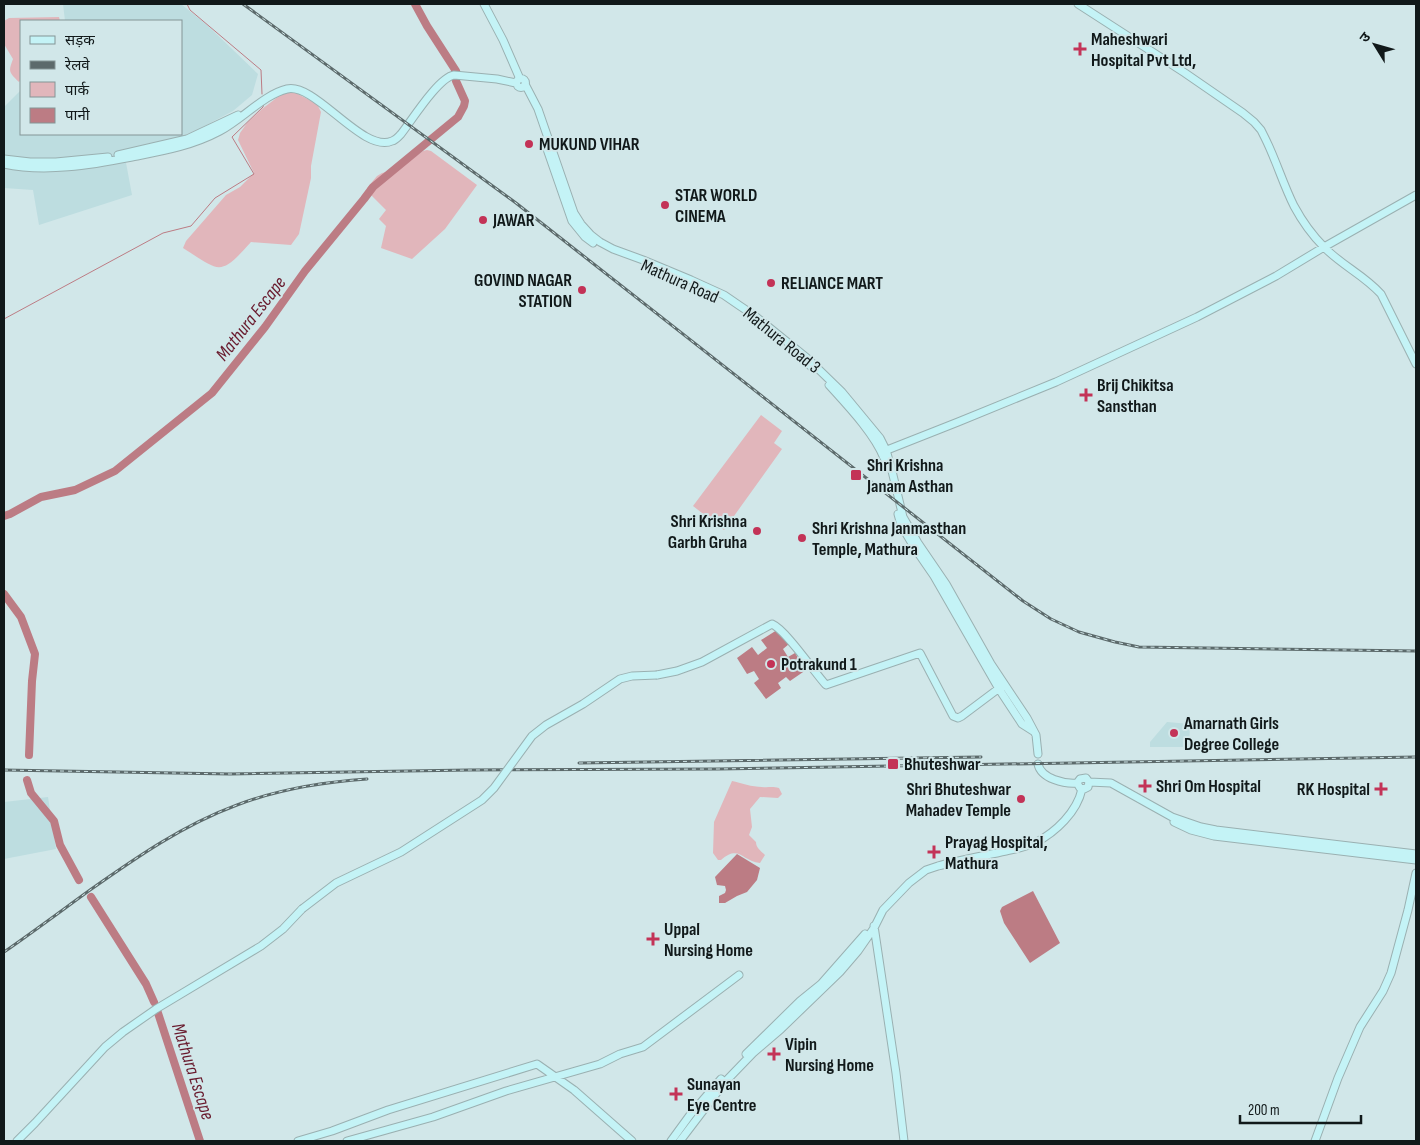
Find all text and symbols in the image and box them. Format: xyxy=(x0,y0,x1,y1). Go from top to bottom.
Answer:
legend xyxy=(20,20,182,135)
north arrow xyxy=(1350,20,1400,70)
text: उ xyxy=(1356,28,1375,46)
place label: Maheshwari Hospital Pvt Ltd, xyxy=(1091,29,1196,71)
text: सड़क xyxy=(65,31,95,50)
marker: Maheshwari Hospital Pvt Ltd, xyxy=(1073,42,1087,56)
text: रेलवे xyxy=(64,56,90,75)
text: पार्क xyxy=(65,81,89,100)
text: पानी xyxy=(65,106,91,125)
place label: MUKUND VIHAR xyxy=(539,134,640,155)
marker: MUKUND VIHAR xyxy=(523,138,535,150)
place label: STAR WORLD CINEMA xyxy=(675,185,757,227)
marker: STAR WORLD CINEMA xyxy=(659,199,671,211)
place label: JAWAR xyxy=(492,210,535,231)
marker: JAWAR xyxy=(477,214,489,226)
street label: Mathura Road xyxy=(638,255,722,308)
place label: GOVIND NAGAR STATION xyxy=(474,270,572,312)
water label: Mathura Escape xyxy=(211,272,292,366)
place label: RELIANCE MART xyxy=(781,273,883,294)
marker: RELIANCE MART xyxy=(765,277,777,289)
marker: GOVIND NAGAR STATION xyxy=(576,284,588,296)
street label: Mathura Road 3 xyxy=(739,303,825,378)
place label: Brij Chikitsa Sansthan xyxy=(1097,375,1174,417)
marker: Brij Chikitsa Sansthan xyxy=(1079,388,1093,402)
place label: Shri Krishna Janam Asthan xyxy=(866,455,953,497)
marker: Shri Krishna Janam Asthan xyxy=(849,468,863,482)
place label: Shri Krishna Garbh Gruha xyxy=(668,511,747,553)
place label: Shri Krishna Janmasthan Temple, Mathura xyxy=(812,518,966,560)
marker: Shri Krishna Garbh Gruha xyxy=(751,525,763,537)
marker: Shri Krishna Janmasthan Temple, Mathura xyxy=(796,532,808,544)
place label: Potrakund 1 xyxy=(781,654,857,675)
marker: Potrakund 1 xyxy=(765,658,777,670)
place label: Amarnath Girls Degree College xyxy=(1183,713,1279,755)
marker: Amarnath Girls Degree College xyxy=(1168,727,1180,739)
place label: Bhuteshwar xyxy=(904,754,981,775)
marker: Bhuteshwar xyxy=(886,757,900,771)
place label: Shri Om Hospital xyxy=(1156,776,1261,797)
place label: Shri Bhuteshwar Mahadev Temple xyxy=(906,779,1011,821)
marker: Shri Om Hospital xyxy=(1138,779,1152,793)
place label: RK Hospital xyxy=(1297,779,1370,800)
marker: RK Hospital xyxy=(1374,782,1388,796)
marker: Shri Bhuteshwar Mahadev Temple xyxy=(1015,793,1027,805)
place label: Prayag Hospital, Mathura xyxy=(945,832,1048,874)
marker: Prayag Hospital, Mathura xyxy=(927,845,941,859)
place label: Uppal Nursing Home xyxy=(664,919,753,961)
marker: Uppal Nursing Home xyxy=(646,932,660,946)
water label: Mathura Escape xyxy=(166,1020,219,1123)
place label: Vipin Nursing Home xyxy=(785,1034,874,1076)
marker: Vipin Nursing Home xyxy=(767,1047,781,1061)
place label: Sunayan Eye Centre xyxy=(687,1074,757,1116)
marker: Sunayan Eye Centre xyxy=(669,1087,683,1101)
scale bar xyxy=(1240,1092,1361,1124)
text: 200 m xyxy=(1248,1101,1280,1120)

